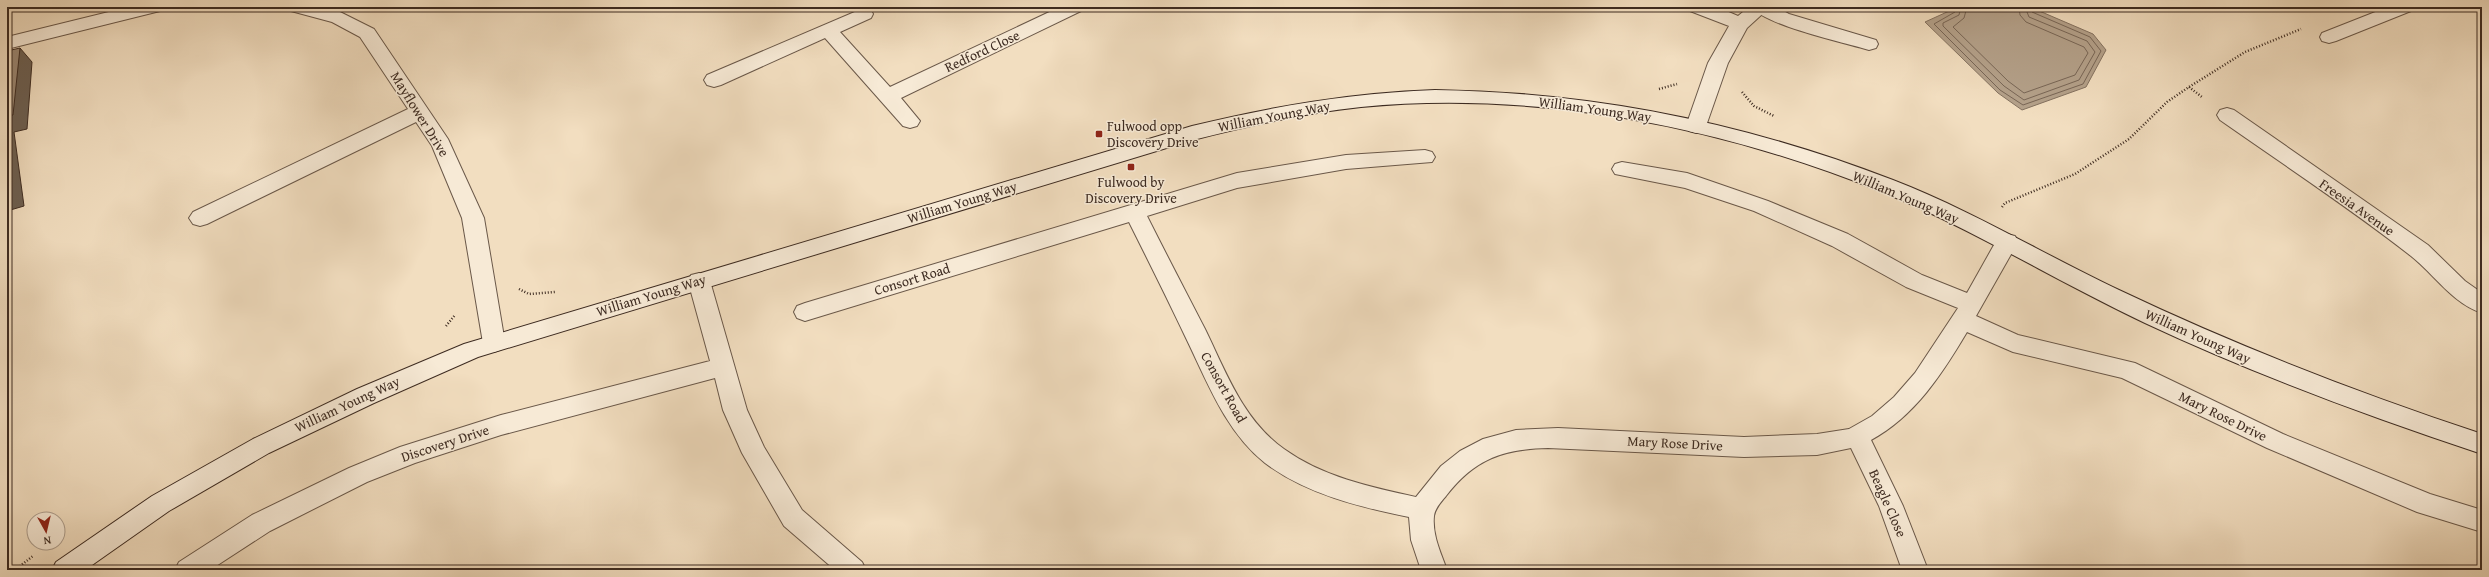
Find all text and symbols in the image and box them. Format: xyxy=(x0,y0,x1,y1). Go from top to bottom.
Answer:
street label: Redford Close xyxy=(941,25,1023,77)
street label: Mayflower Drive xyxy=(386,68,454,161)
street label: William Young Way xyxy=(1537,91,1653,127)
street label: William Young Way xyxy=(1216,95,1332,137)
place label: Fulwood opp Discovery Drive xyxy=(1107,116,1199,152)
marker: Fulwood opp Discovery Drive xyxy=(1094,129,1104,139)
marker: Fulwood by Discovery Drive xyxy=(1126,162,1136,172)
street label: William Young Way xyxy=(1850,166,1962,228)
place label: Fulwood by Discovery Drive xyxy=(1085,172,1177,208)
street label: Freesia Avenue xyxy=(2315,174,2399,241)
street label: William Young Way xyxy=(905,176,1019,228)
street label: Consort Road xyxy=(872,258,953,300)
street label: William Young Way xyxy=(594,269,708,321)
street label: William Young Way xyxy=(2142,304,2254,368)
street label: Consort Road xyxy=(1196,348,1252,427)
street label: William Young Way xyxy=(291,371,403,437)
street label: Mary Rose Drive xyxy=(2176,386,2271,446)
street label: Discovery Drive xyxy=(398,419,492,467)
street label: Mary Rose Drive xyxy=(1627,431,1724,456)
street label: Beagle Close xyxy=(1864,466,1912,541)
north arrow xyxy=(26,511,66,551)
text: N xyxy=(42,532,52,549)

